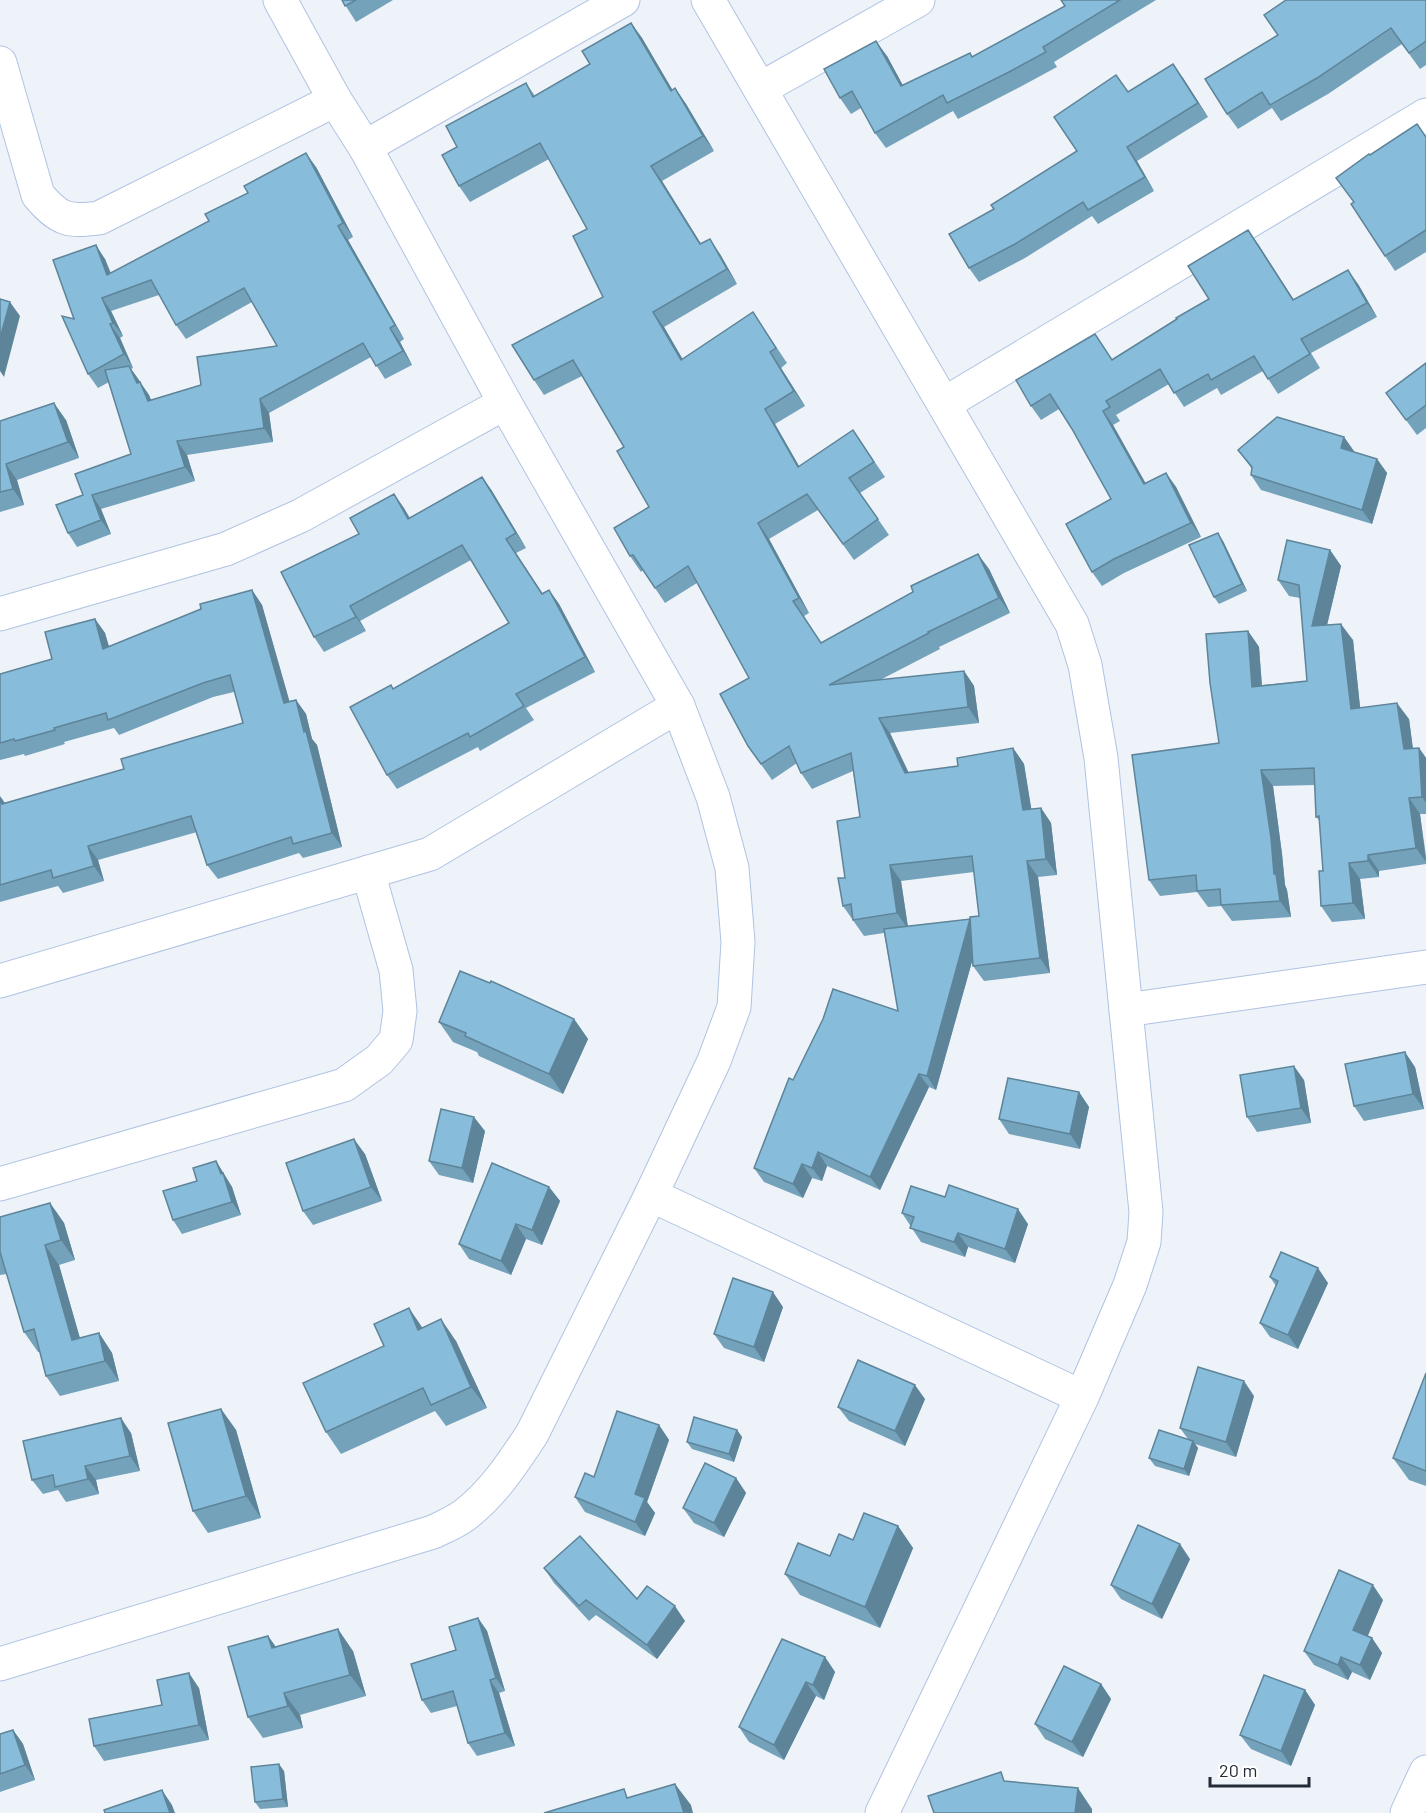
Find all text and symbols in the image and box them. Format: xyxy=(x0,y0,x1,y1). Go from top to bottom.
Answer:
scale bar xyxy=(1210,1750,1309,1788)
text: 20 m xyxy=(1219,1759,1257,1781)

